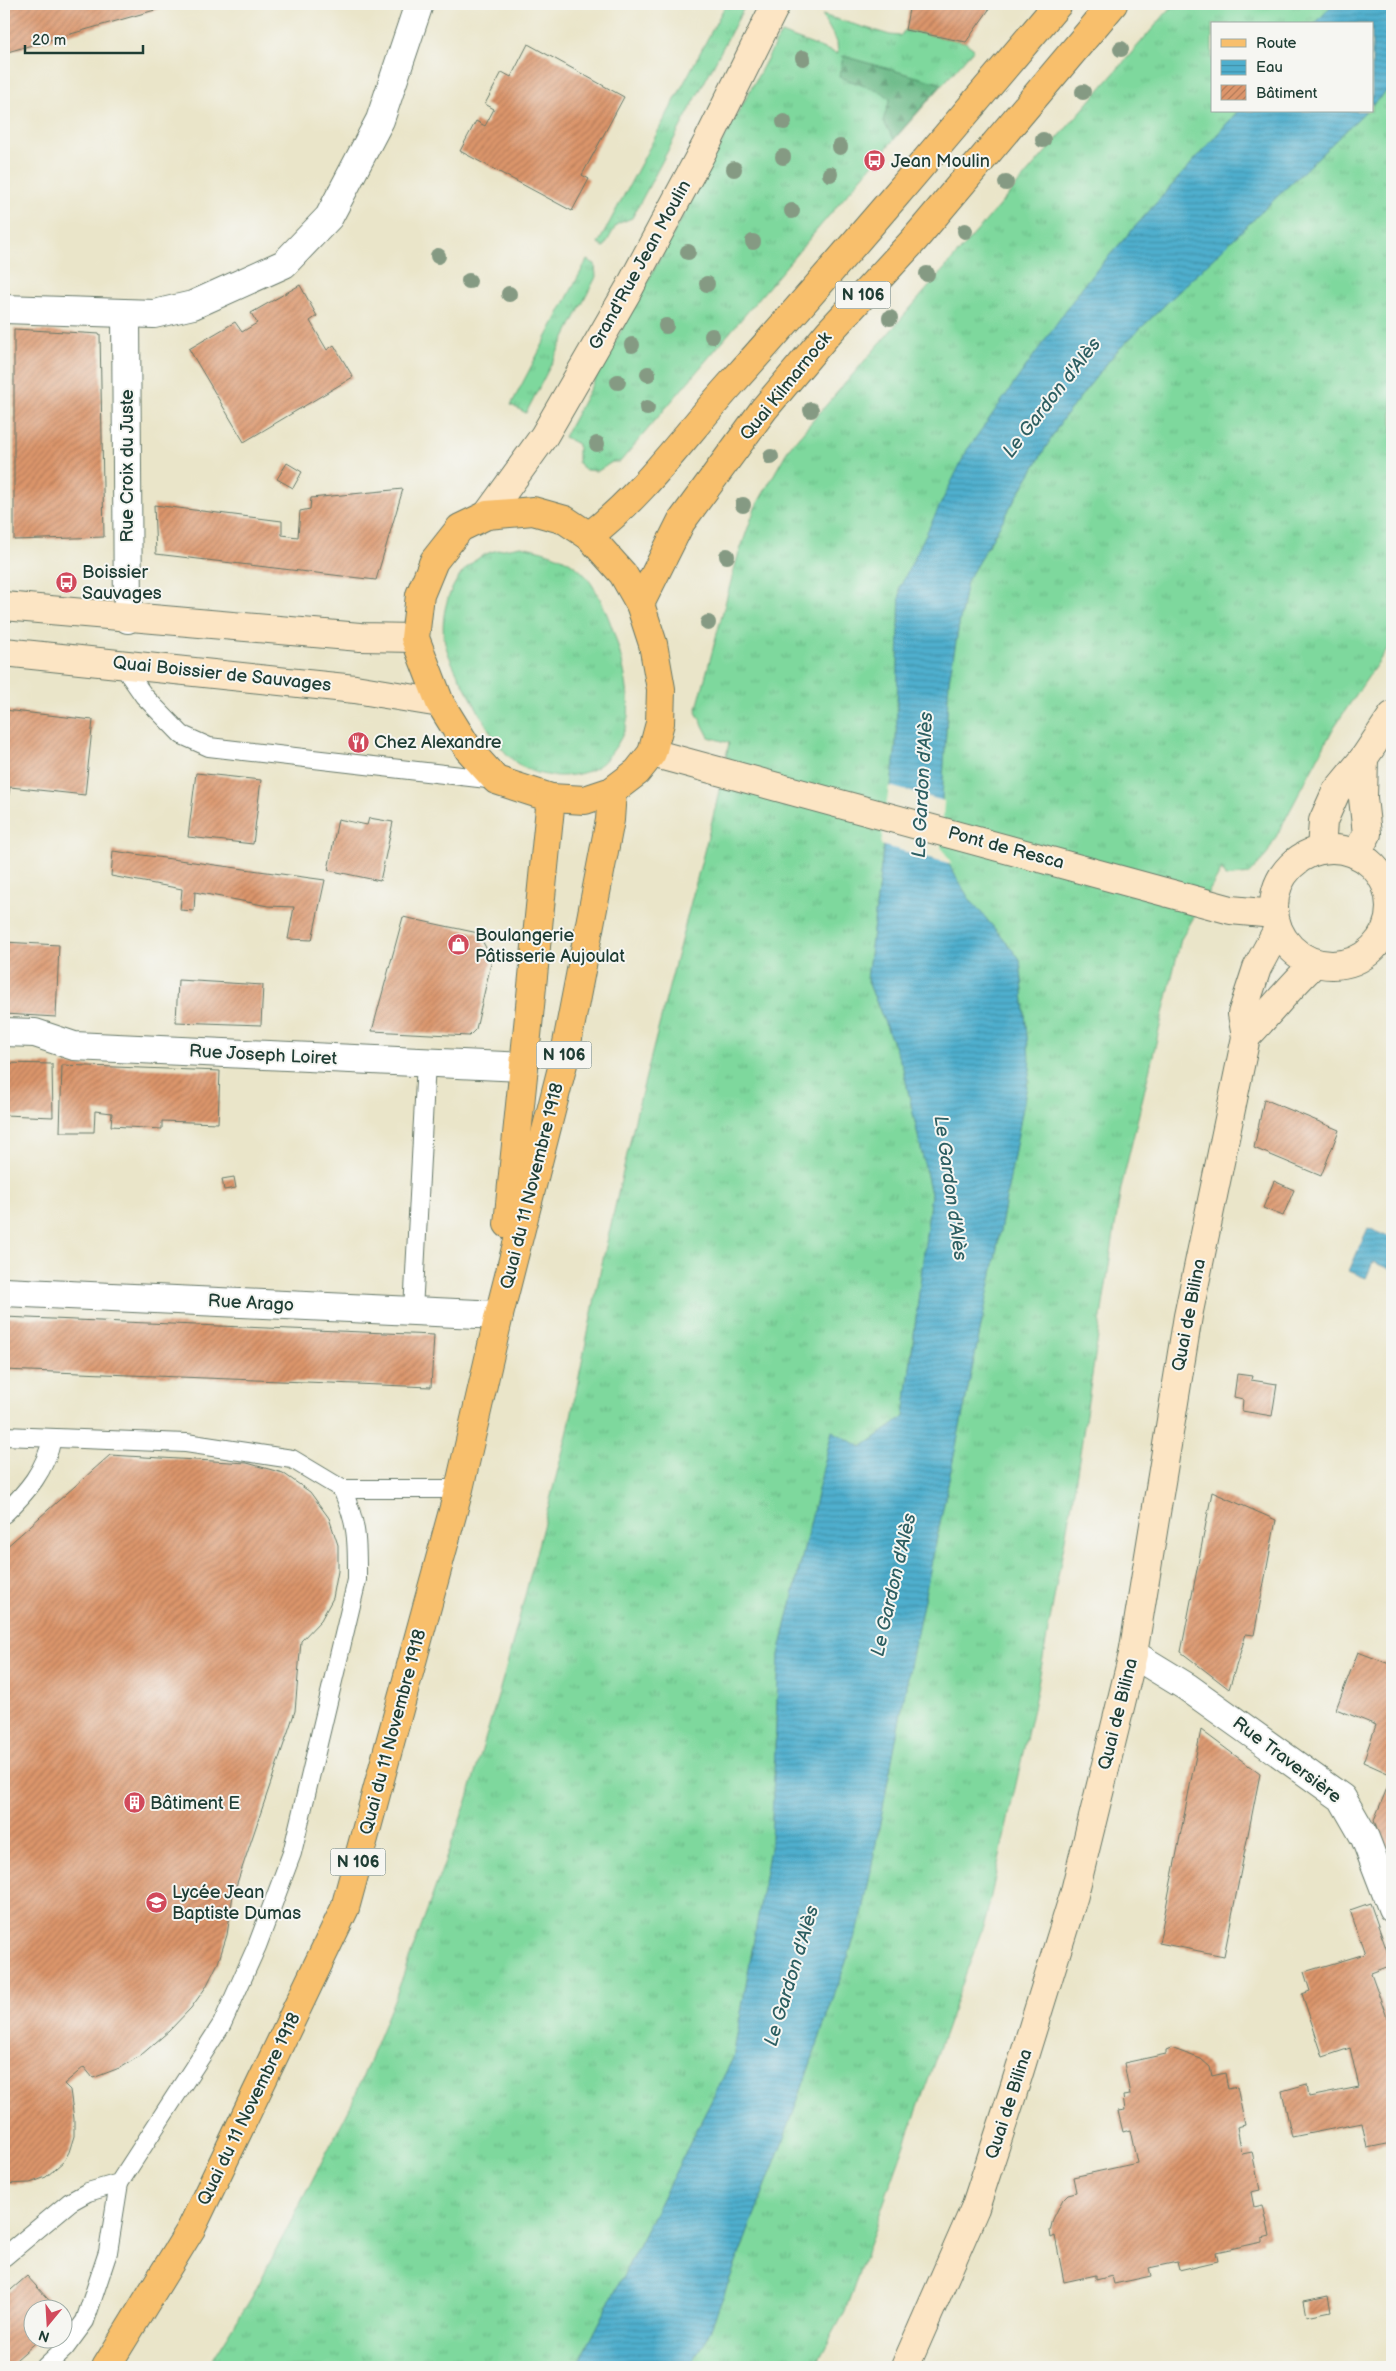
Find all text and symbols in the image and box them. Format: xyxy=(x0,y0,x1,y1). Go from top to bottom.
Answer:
scale bar xyxy=(25,22,142,54)
legend xyxy=(1211,22,1374,112)
text: 20 m xyxy=(32,31,66,50)
text: Route xyxy=(1256,34,1297,53)
text: Eau xyxy=(1256,58,1283,77)
text: Bâtiment xyxy=(1256,84,1318,103)
bus stop icon: Jean Moulin xyxy=(863,149,887,173)
place label: Jean Moulin xyxy=(891,151,990,172)
street label: Grand'Rue Jean Moulin xyxy=(585,177,695,353)
road number: N 106 xyxy=(836,282,890,308)
street label: Quai Kilmarnock xyxy=(736,327,836,444)
water label: Le Gardon d'Alès xyxy=(998,333,1106,463)
street label: Rue Croix du Juste xyxy=(117,389,138,543)
place label: Boissier Sauvages xyxy=(82,562,162,604)
bus stop icon: Boissier Sauvages xyxy=(54,570,78,594)
street label: Quai Boissier de Sauvages xyxy=(112,652,332,696)
water label: Le Gardon d'Alès xyxy=(908,711,938,858)
restaurant icon: Chez Alexandre xyxy=(346,730,370,754)
place label: Chez Alexandre xyxy=(374,732,502,753)
street label: Pont de Resca xyxy=(946,822,1066,874)
place label: Boulangerie Pâtisserie Aujoulat xyxy=(475,925,626,967)
shop icon: Boulangerie Pâtisserie Aujoulat xyxy=(447,933,471,957)
street label: Rue Joseph Loiret xyxy=(189,1041,338,1069)
road number: N 106 xyxy=(536,1042,592,1068)
street label: Quai du 11 Novembre 1918 xyxy=(496,1081,568,1291)
water label: Le Gardon d'Alès xyxy=(928,1114,972,1262)
street label: Quai de Bilina xyxy=(1168,1257,1210,1373)
street label: Rue Arago xyxy=(207,1290,295,1316)
water label: Le Gardon d'Alès xyxy=(866,1511,922,1659)
street label: Quai du 11 Novembre 1918 xyxy=(355,1627,431,1837)
street label: Quai de Bilina xyxy=(1094,1656,1142,1772)
street label: Rue Traversière xyxy=(1229,1712,1346,1808)
building icon: Bâtiment E xyxy=(122,1791,146,1815)
place label: Bâtiment E xyxy=(150,1793,240,1814)
road number: N 106 xyxy=(330,1848,386,1875)
place label: Lycée Jean Baptiste Dumas xyxy=(172,1882,301,1924)
school or university icon: Lycée Jean Baptiste Dumas xyxy=(144,1890,168,1914)
water label: Le Gardon d'Alès xyxy=(760,1902,824,2049)
street label: Quai du 11 Novembre 1918 xyxy=(193,2009,305,2209)
street label: Quai de Bilina xyxy=(981,2046,1037,2162)
north arrow xyxy=(22,2298,72,2348)
text: N xyxy=(37,2326,52,2346)

